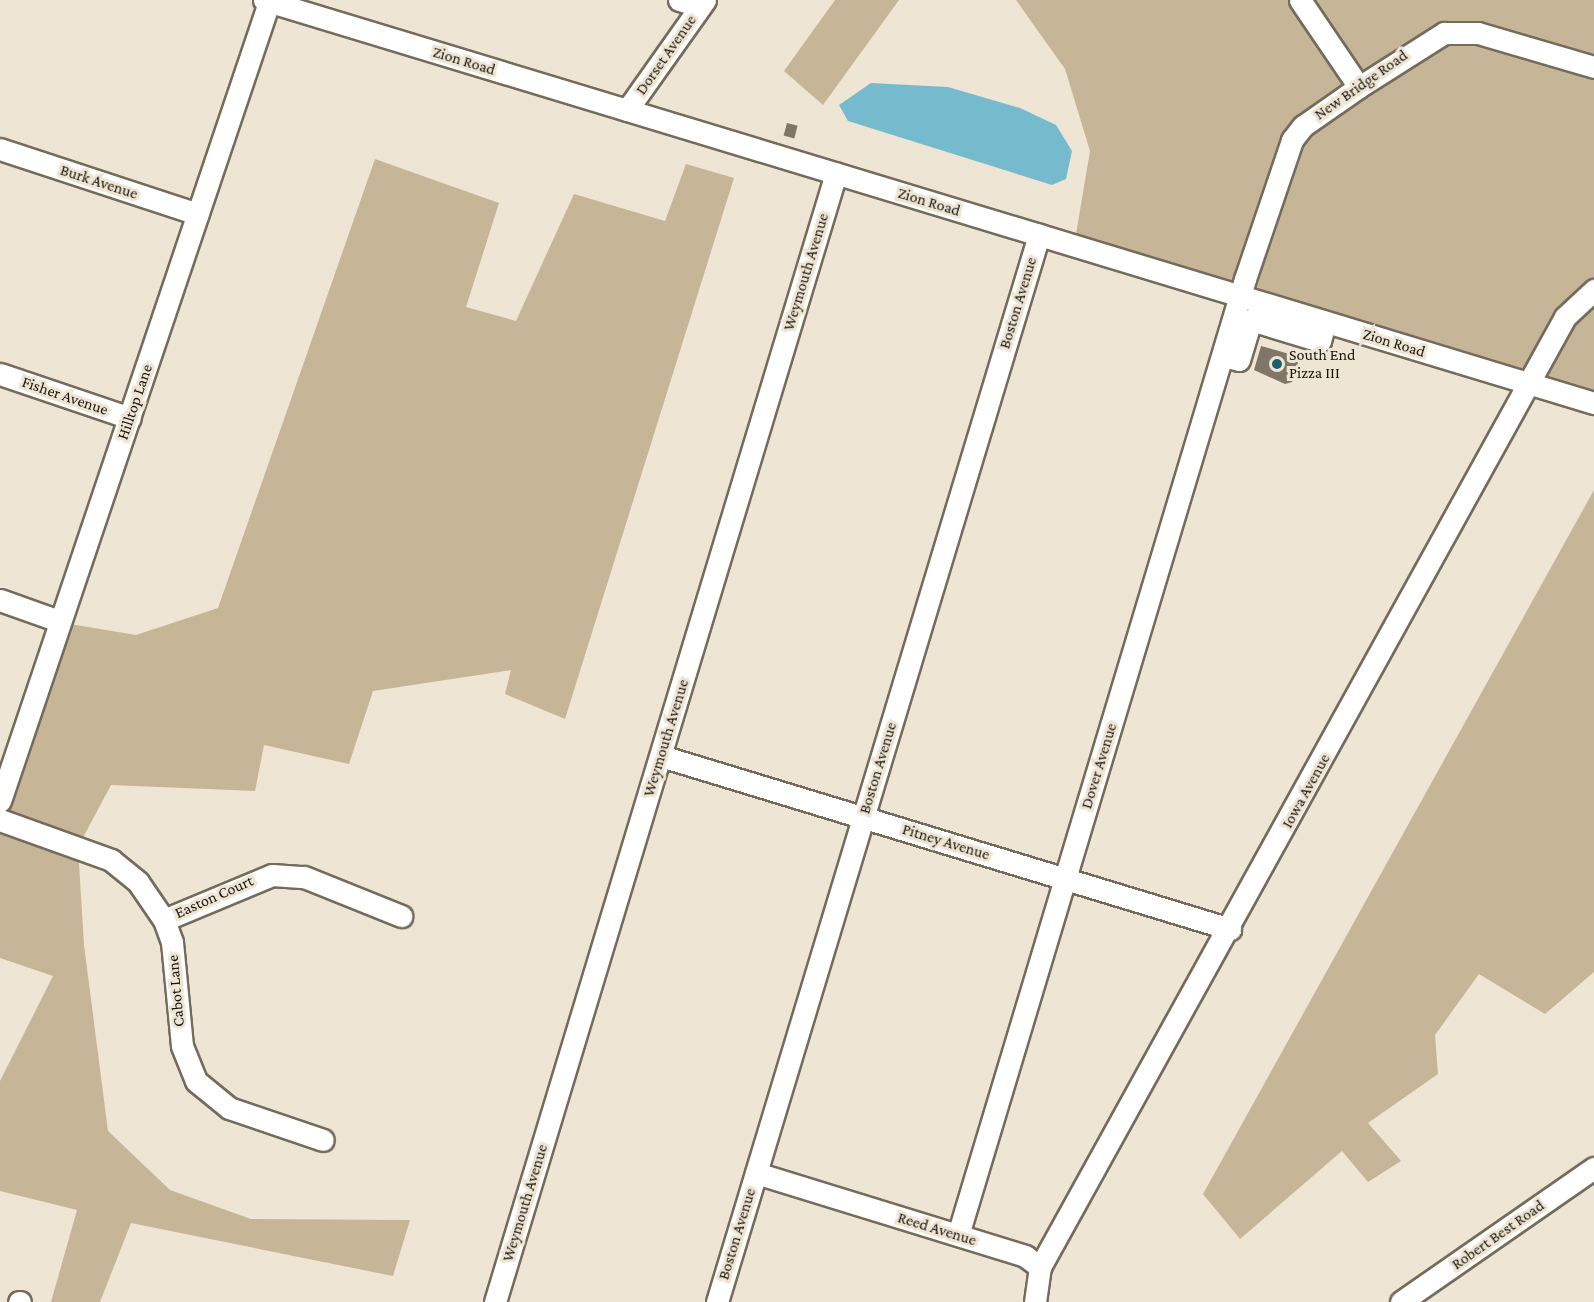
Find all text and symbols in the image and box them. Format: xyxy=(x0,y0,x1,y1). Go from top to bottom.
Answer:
street label: Dorset Avenue xyxy=(631,11,701,99)
street label: Zion Road xyxy=(430,42,498,80)
street label: New Bridge Road xyxy=(1311,46,1411,124)
street label: Burk Avenue xyxy=(58,160,140,204)
street label: Zion Road xyxy=(895,183,963,221)
street label: Weymouth Avenue xyxy=(779,211,833,333)
street label: Boston Avenue xyxy=(995,255,1041,351)
street label: Zion Road xyxy=(1360,324,1428,362)
place label: South End Pizza III xyxy=(1289,345,1356,383)
marker: South End Pizza III xyxy=(1270,357,1284,371)
street label: Hilltop Lane xyxy=(113,362,157,442)
street label: Fisher Avenue xyxy=(19,372,111,420)
street label: Weymouth Avenue xyxy=(639,677,693,799)
street label: Boston Avenue xyxy=(855,720,901,816)
street label: Dover Avenue xyxy=(1077,721,1121,811)
street label: Iowa Avenue xyxy=(1278,751,1334,831)
street label: Pitney Avenue xyxy=(900,820,992,864)
street label: Easton Court xyxy=(172,871,256,923)
street label: Cabot Lane xyxy=(163,954,189,1028)
street label: Weymouth Avenue xyxy=(498,1142,552,1264)
street label: Boston Avenue xyxy=(714,1186,760,1282)
street label: Robert Best Road xyxy=(1448,1196,1548,1274)
street label: Reed Avenue xyxy=(895,1208,979,1250)

